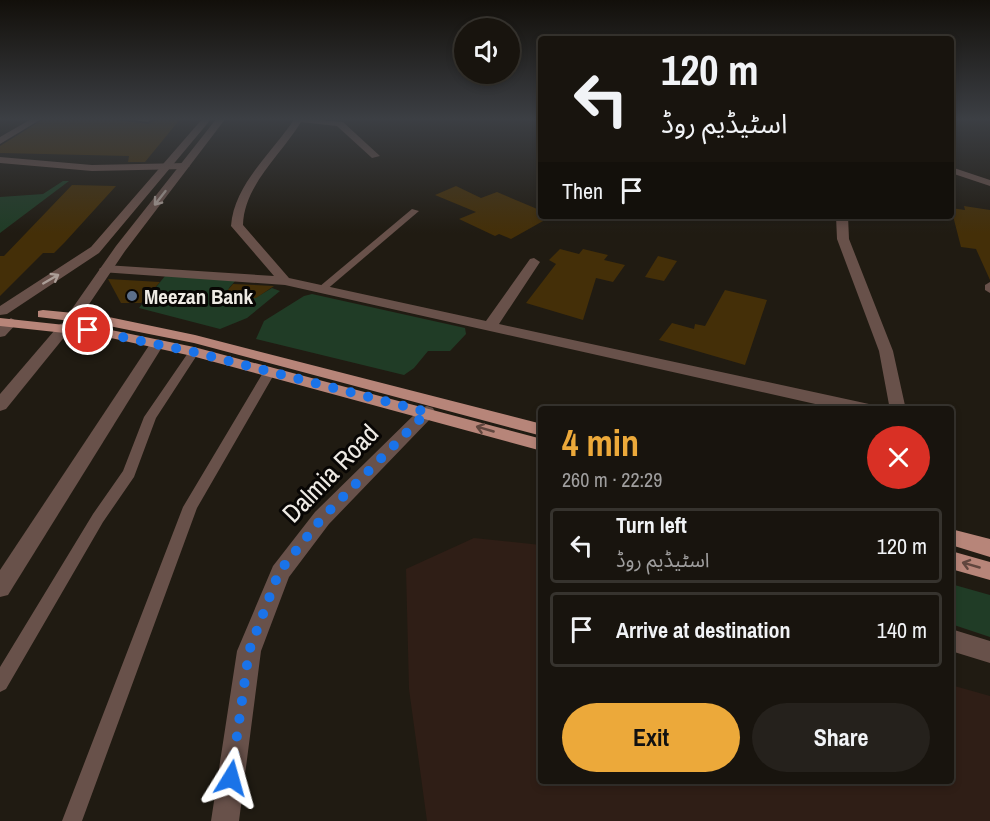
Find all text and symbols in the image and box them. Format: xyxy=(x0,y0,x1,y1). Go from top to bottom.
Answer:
map controls xyxy=(454,18,520,84)
button: sound xyxy=(454,18,520,84)
text: 120 m xyxy=(661,42,759,98)
icon: left xyxy=(562,60,640,138)
text: اسٹیڈیم روڈ xyxy=(661,105,787,141)
icon: arrive xyxy=(615,174,648,207)
text: Then xyxy=(562,176,603,206)
one-way arrow xyxy=(154,189,167,205)
one-way arrow xyxy=(42,273,59,285)
place label: Meezan Bank xyxy=(144,282,254,311)
marker: Meezan Bank xyxy=(125,289,139,303)
pin xyxy=(62,304,113,355)
icon: arrive xyxy=(71,313,104,346)
street label: Dalmia Road xyxy=(274,416,386,530)
text: 4 min xyxy=(562,419,639,467)
one-way arrow xyxy=(476,423,495,434)
button: close xyxy=(867,426,930,489)
text: 260 m · 22:29 xyxy=(562,466,662,493)
text: Turn left xyxy=(616,510,687,540)
icon: left xyxy=(565,529,598,562)
text: 120 m xyxy=(877,531,927,561)
text: اسٹیڈیم روڈ xyxy=(616,546,710,573)
one-way arrow xyxy=(961,559,980,570)
icon: arrive xyxy=(565,613,598,646)
text: Arrive at destination xyxy=(616,615,790,645)
text: 140 m xyxy=(877,615,927,645)
button: Exit xyxy=(562,703,740,772)
button: Share xyxy=(752,703,930,772)
position arrow xyxy=(199,746,263,810)

